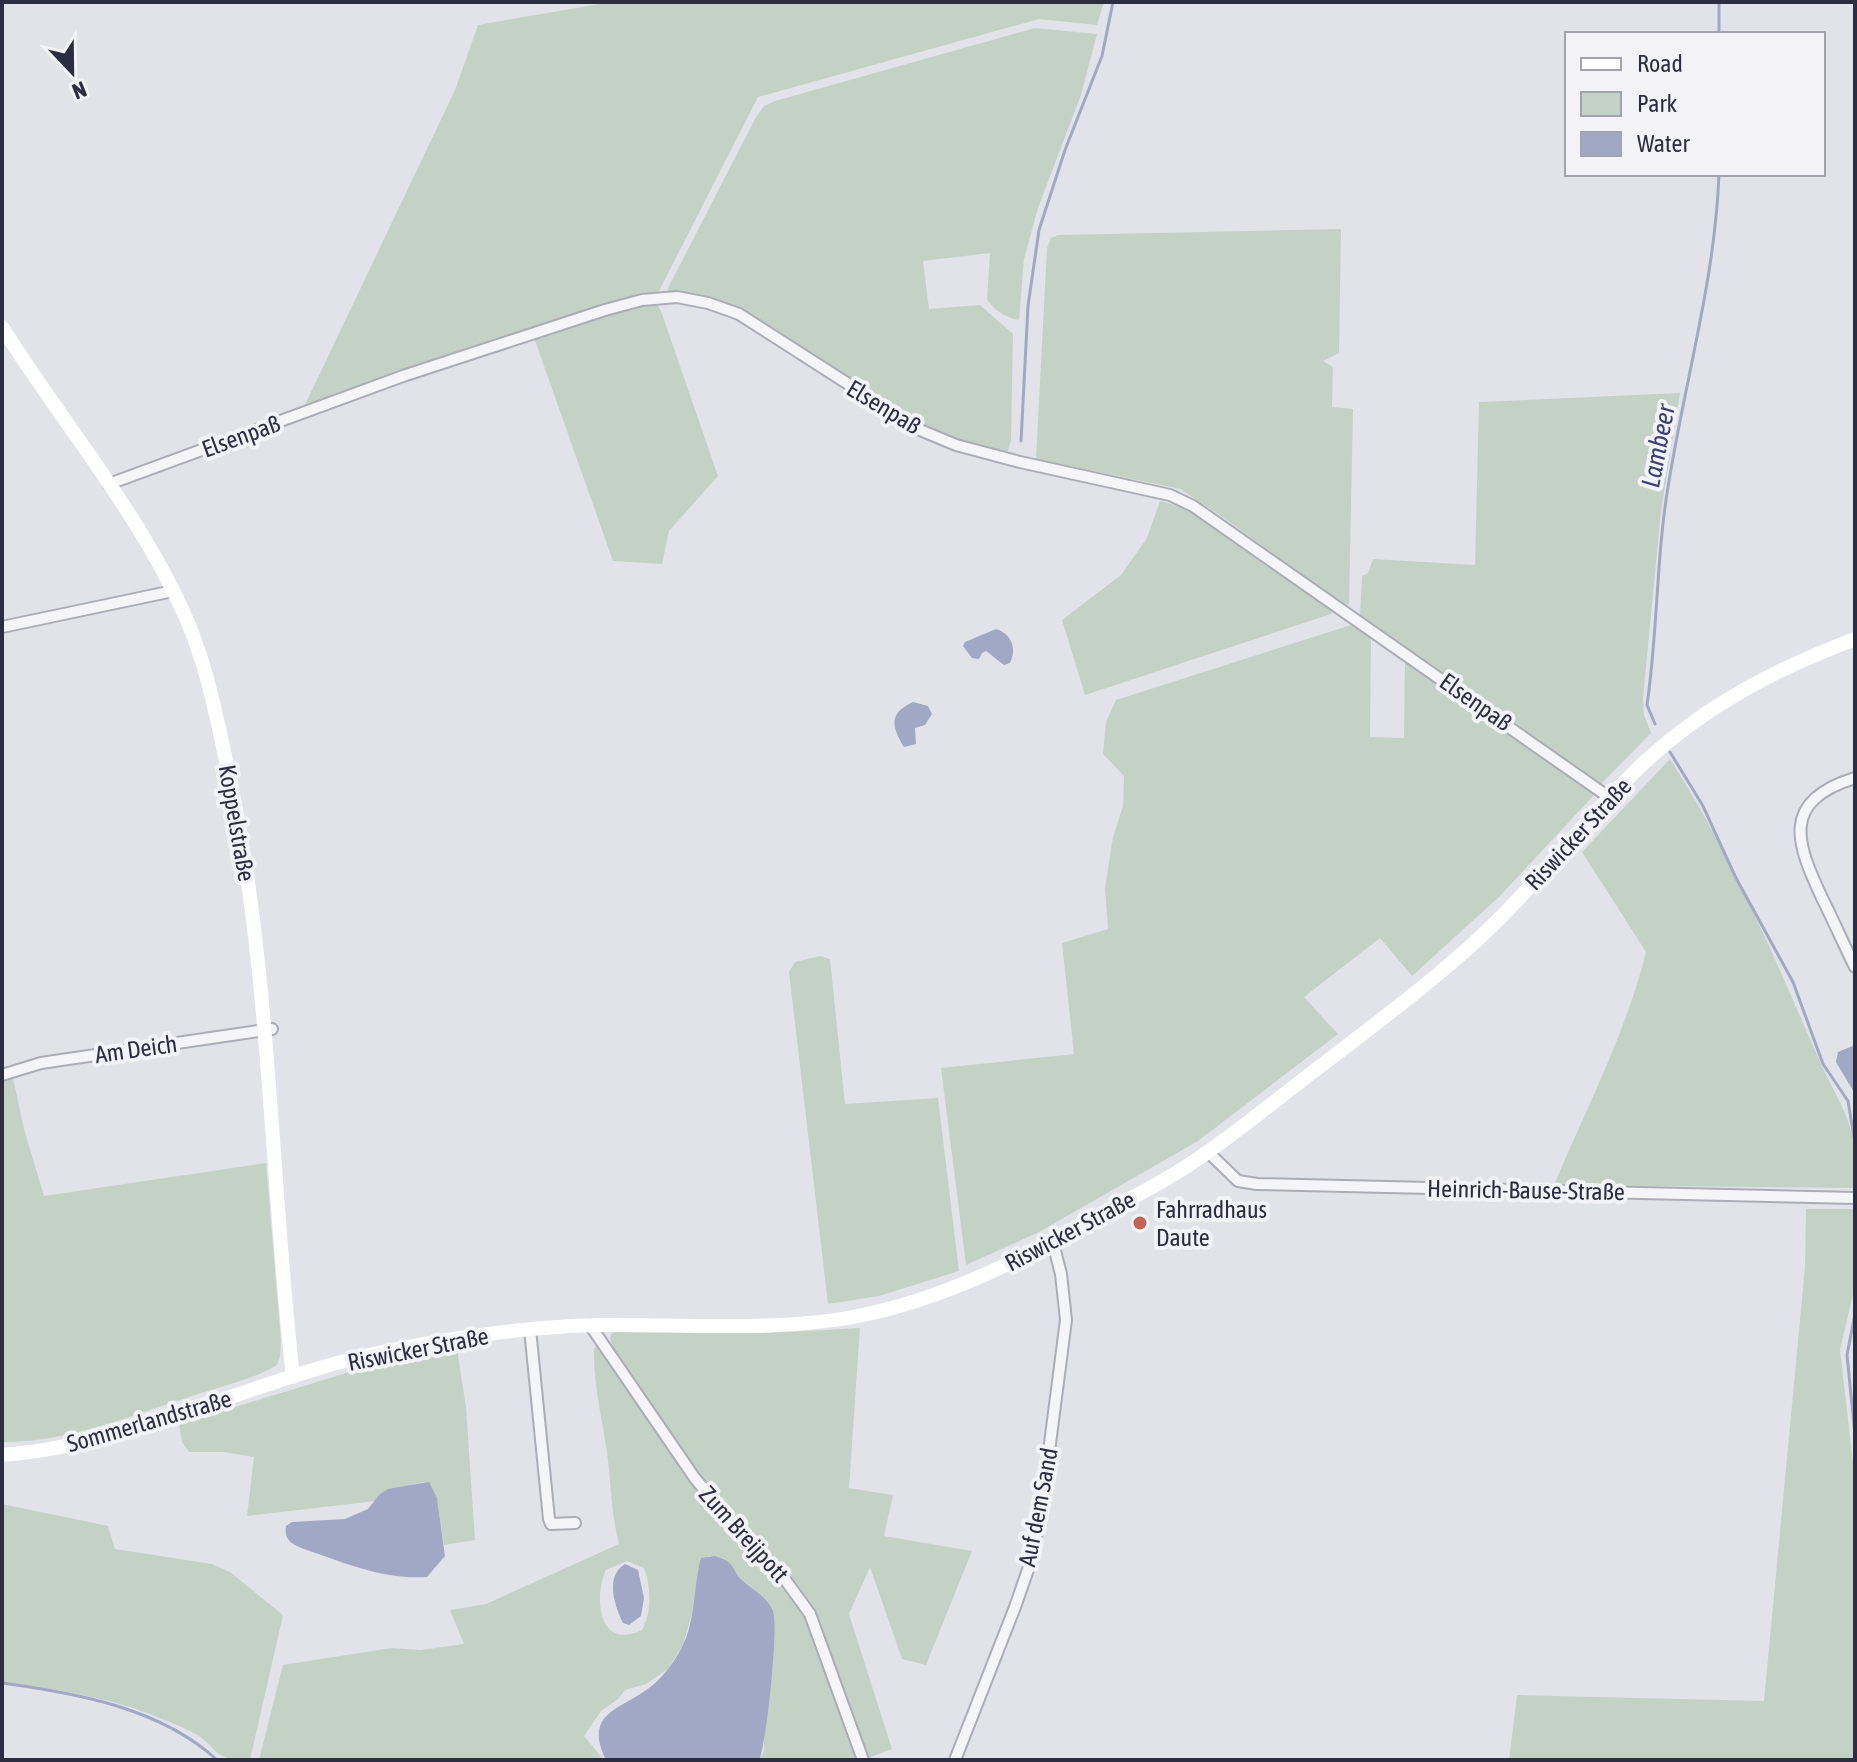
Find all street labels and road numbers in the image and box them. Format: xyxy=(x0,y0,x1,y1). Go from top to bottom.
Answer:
street label: Elsenpaß xyxy=(842,374,926,440)
street label: Elsenpaß xyxy=(198,409,284,463)
street label: Elsenpaß xyxy=(1435,668,1517,736)
street label: Koppelstraße xyxy=(213,763,261,883)
street label: Riswicker Straße xyxy=(1519,773,1637,895)
street label: Am Deich xyxy=(93,1030,179,1068)
street label: Heinrich-Bause-Straße xyxy=(1427,1175,1625,1205)
street label: Riswicker Straße xyxy=(1001,1186,1139,1276)
street label: Riswicker Straße xyxy=(345,1322,491,1376)
street label: Sommerlandstraße xyxy=(64,1385,234,1457)
street label: Auf dem Sand xyxy=(1013,1445,1063,1569)
street label: Zum Breijpott xyxy=(694,1480,794,1588)

